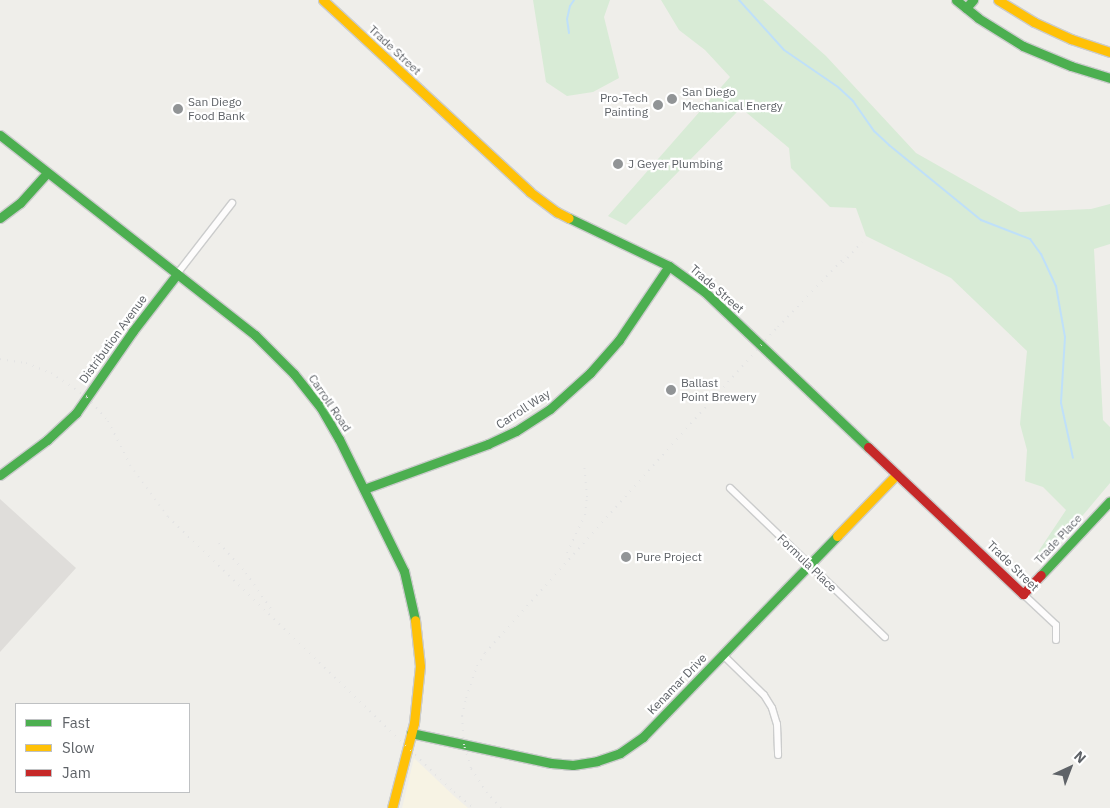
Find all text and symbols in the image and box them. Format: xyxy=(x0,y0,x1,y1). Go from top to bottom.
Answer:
street label: Trade Street xyxy=(366,22,424,78)
place label: San Diego Mechanical Energy xyxy=(682,85,783,113)
place label: Pro-Tech Painting xyxy=(600,91,648,119)
marker: San Diego Mechanical Energy xyxy=(666,93,678,105)
place label: San Diego Food Bank xyxy=(188,95,245,123)
marker: Pro-Tech Painting xyxy=(652,99,664,111)
marker: San Diego Food Bank xyxy=(172,103,184,115)
place label: J Geyer Plumbing xyxy=(628,157,723,171)
marker: J Geyer Plumbing xyxy=(612,158,624,170)
street label: Trade Street xyxy=(687,262,747,316)
street label: Distribution Avenue xyxy=(76,292,150,386)
street label: Carroll Road xyxy=(306,372,354,434)
place label: Ballast Point Brewery xyxy=(681,376,757,404)
marker: Ballast Point Brewery xyxy=(665,384,677,396)
street label: Carroll Way xyxy=(493,386,553,432)
street label: Trade Place xyxy=(1031,511,1085,567)
street label: Formula Place xyxy=(774,531,840,595)
street label: Trade Street xyxy=(984,538,1042,594)
place label: Pure Project xyxy=(636,550,702,564)
marker: Pure Project xyxy=(620,551,632,563)
street label: Kenamar Drive xyxy=(644,651,710,717)
legend xyxy=(15,703,190,793)
text: Fast xyxy=(62,713,90,732)
text: Slow xyxy=(62,738,95,757)
north arrow xyxy=(1045,743,1095,793)
text: N xyxy=(1070,747,1090,767)
text: Jam xyxy=(62,763,91,782)

